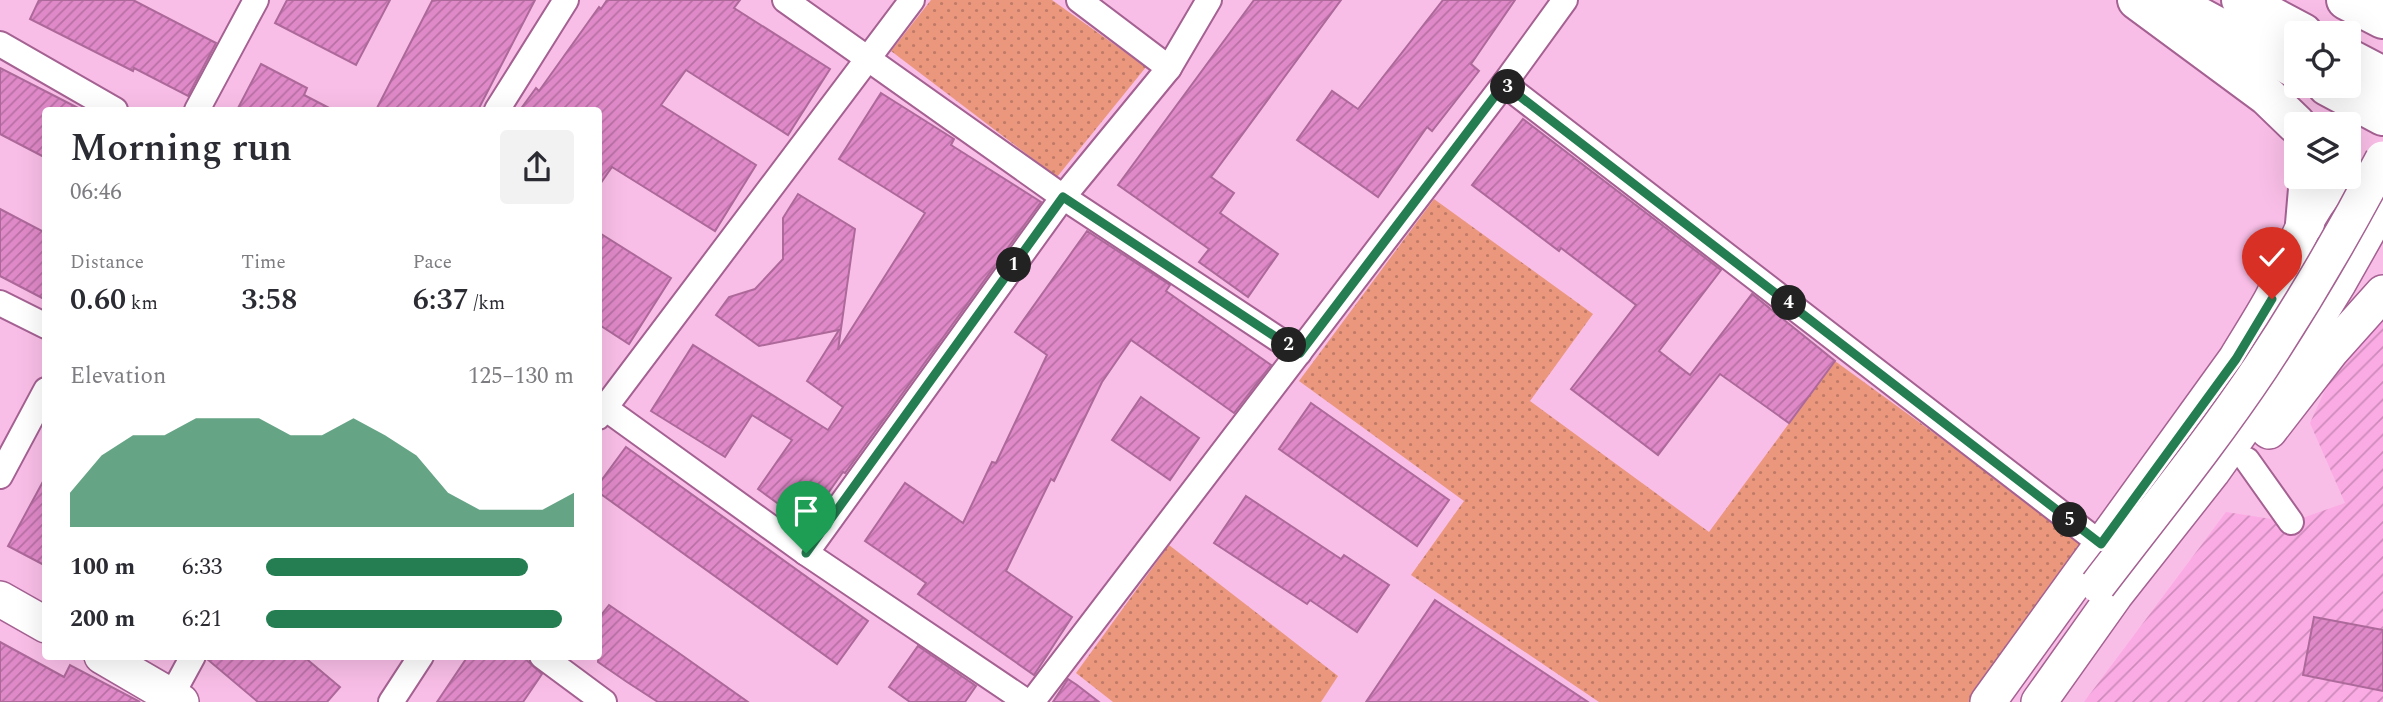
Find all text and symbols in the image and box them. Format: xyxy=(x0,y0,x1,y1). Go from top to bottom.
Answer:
map controls xyxy=(2284,21,2361,189)
button: locate xyxy=(2284,21,2361,98)
pin: 3 xyxy=(1490,70,1526,104)
text: 3 xyxy=(1502,72,1513,101)
button: layers xyxy=(2284,112,2361,189)
text: Morning run xyxy=(70,120,292,178)
button: share xyxy=(500,130,574,204)
text: 06:46 xyxy=(70,175,122,210)
pin xyxy=(2242,227,2302,299)
icon: check xyxy=(2253,238,2291,276)
pin: 1 xyxy=(996,247,1032,282)
text: Distance xyxy=(70,248,144,277)
text: Time xyxy=(241,248,286,277)
text: Pace xyxy=(413,248,452,277)
text: 1 xyxy=(1008,250,1019,279)
text: 0.60 xyxy=(70,277,126,323)
text: 3:58 xyxy=(241,277,297,323)
text: 6:37 xyxy=(413,277,469,323)
pin: 4 xyxy=(1772,286,1806,320)
text: 4 xyxy=(1783,288,1794,317)
text: km xyxy=(126,289,158,318)
text: /km xyxy=(469,289,505,318)
pin: 2 xyxy=(1272,328,1306,362)
text: 2 xyxy=(1283,330,1294,359)
text: Elevation xyxy=(70,359,166,394)
text: 125–130 m xyxy=(468,359,574,394)
pin xyxy=(776,481,836,553)
icon: arrive xyxy=(787,492,825,530)
pin: 5 xyxy=(2052,503,2088,538)
text: 5 xyxy=(2064,505,2075,534)
text: 100 m xyxy=(70,550,135,585)
text: 6:33 xyxy=(182,550,222,585)
text: 200 m xyxy=(70,602,135,637)
text: 6:21 xyxy=(182,602,222,637)

